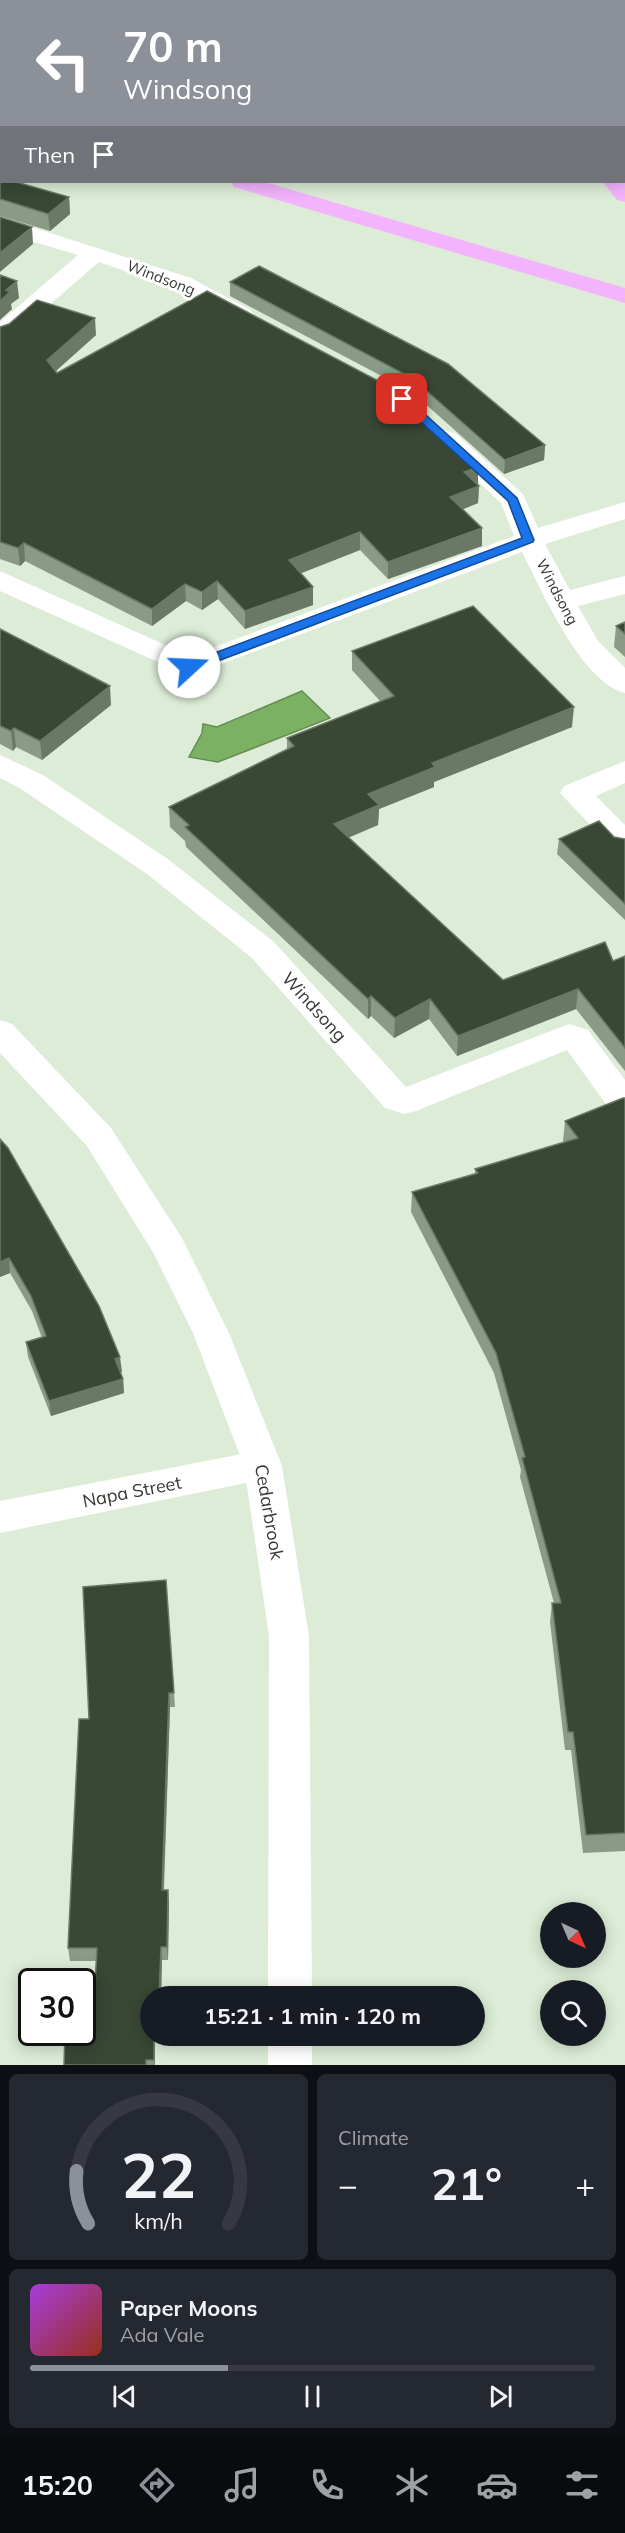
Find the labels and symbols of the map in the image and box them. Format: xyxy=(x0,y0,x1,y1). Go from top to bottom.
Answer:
street label: Windsong xyxy=(124,256,198,299)
pin xyxy=(376,373,427,424)
street label: Windsong xyxy=(532,556,583,628)
position arrow xyxy=(157,635,221,699)
street label: Windsong xyxy=(277,967,352,1046)
street label: Cedarbrook xyxy=(250,1462,289,1562)
street label: Napa Street xyxy=(80,1471,183,1512)
north arrow xyxy=(540,1902,606,1968)
speed limit sign: 30 xyxy=(18,1968,96,2046)

